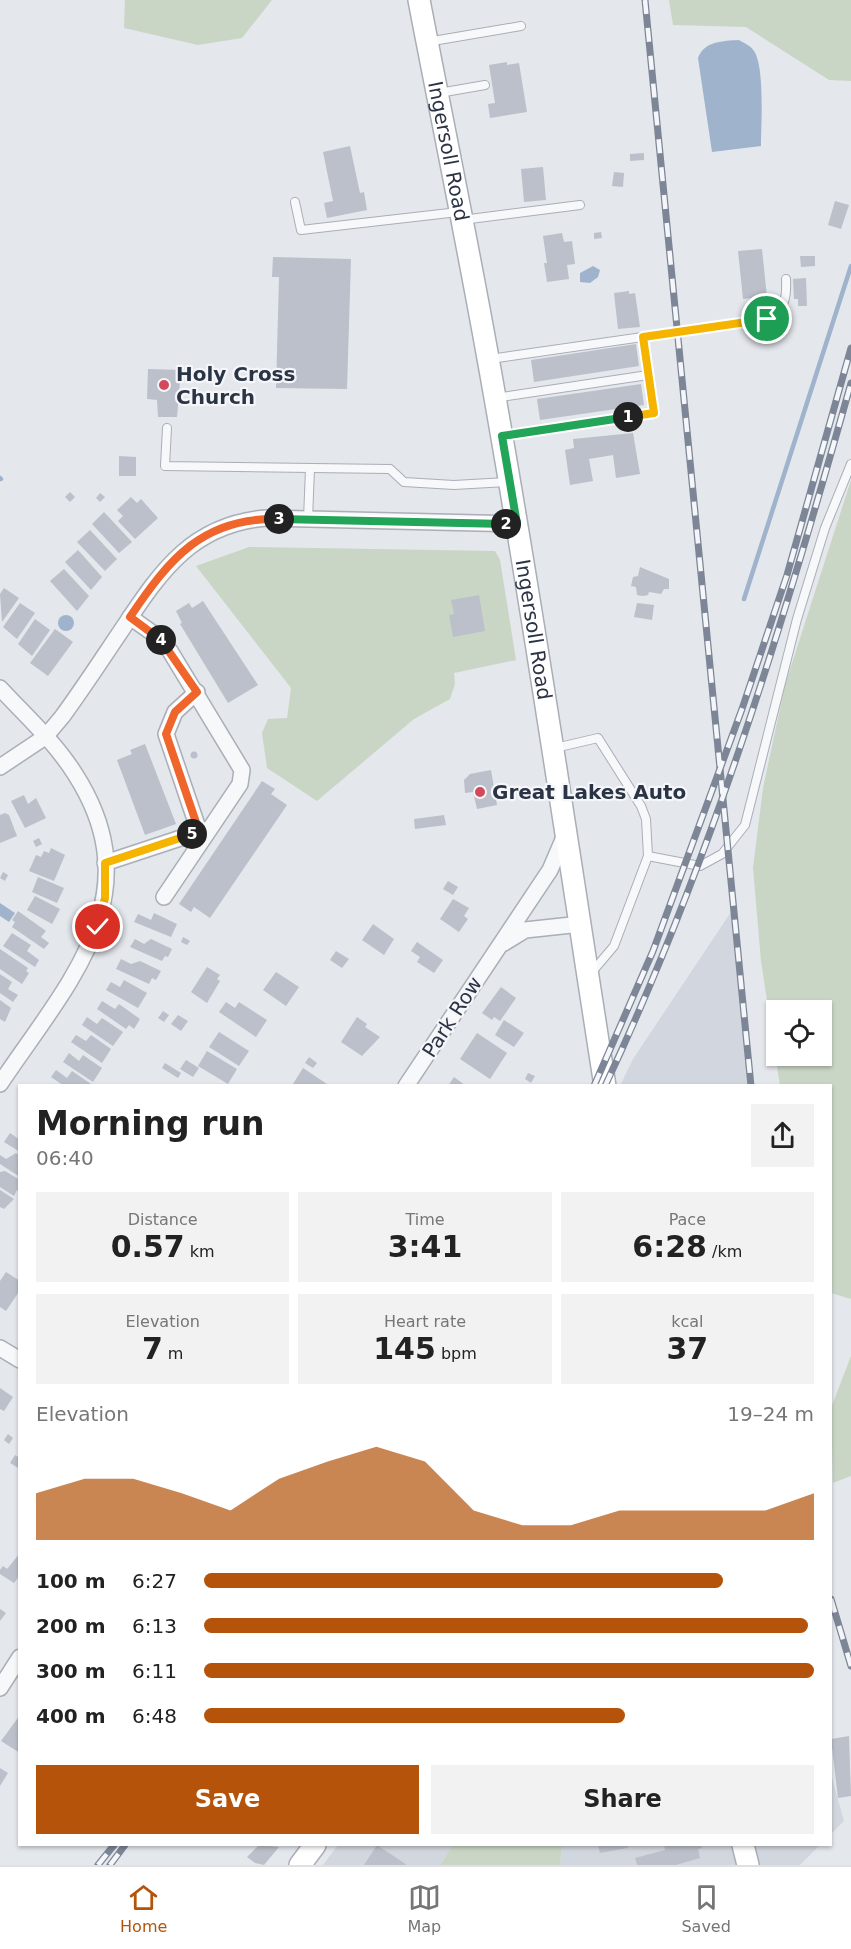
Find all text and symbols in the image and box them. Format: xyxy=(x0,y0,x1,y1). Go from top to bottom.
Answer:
street label: Ingersoll Road xyxy=(423,79,474,223)
pin xyxy=(741,293,792,344)
icon: arrive xyxy=(750,302,783,335)
place label: Holy Cross Church xyxy=(176,362,295,409)
marker: Holy Cross Church xyxy=(157,378,171,392)
pin: 1 xyxy=(613,402,643,432)
text: 1 xyxy=(622,407,634,426)
pin: 3 xyxy=(264,504,294,534)
text: 3 xyxy=(273,509,285,528)
pin: 2 xyxy=(491,509,521,539)
text: 2 xyxy=(500,514,512,533)
street label: Ingersoll Road xyxy=(511,557,557,702)
pin: 4 xyxy=(146,625,176,655)
text: 4 xyxy=(155,630,167,649)
place label: Great Lakes Auto xyxy=(492,780,686,804)
marker: Great Lakes Auto xyxy=(473,785,487,799)
pin: 5 xyxy=(177,819,207,849)
text: 5 xyxy=(186,824,198,843)
pin xyxy=(72,901,123,952)
icon: check xyxy=(81,910,114,943)
street label: Park Row xyxy=(417,972,487,1062)
map controls xyxy=(766,1000,832,1066)
button: locate xyxy=(766,1000,832,1066)
text: Morning run xyxy=(36,1104,264,1143)
button: share xyxy=(751,1104,814,1167)
text: 06:40 xyxy=(36,1146,94,1170)
text: Distance xyxy=(128,1210,198,1229)
text: Time xyxy=(405,1210,445,1229)
text: Pace xyxy=(669,1210,706,1229)
text: 0.57 xyxy=(111,1229,185,1264)
text: 3:41 xyxy=(388,1229,462,1264)
text: 6:28 xyxy=(632,1229,707,1264)
text: km xyxy=(185,1242,215,1261)
text: /km xyxy=(707,1242,742,1261)
text: Elevation xyxy=(126,1312,200,1331)
text: Heart rate xyxy=(384,1312,466,1331)
text: kcal xyxy=(671,1312,703,1331)
text: 7 xyxy=(142,1331,163,1366)
text: 145 xyxy=(373,1331,436,1366)
text: 37 xyxy=(666,1331,708,1366)
text: m xyxy=(163,1344,183,1363)
text: bpm xyxy=(436,1344,477,1363)
text: Elevation xyxy=(36,1402,129,1426)
text: 19–24 m xyxy=(727,1402,814,1426)
text: 100 m xyxy=(36,1569,106,1593)
text: 6:27 xyxy=(132,1569,177,1593)
text: 200 m xyxy=(36,1614,106,1638)
text: 6:13 xyxy=(132,1614,177,1638)
text: 300 m xyxy=(36,1659,106,1683)
text: 6:11 xyxy=(132,1659,177,1683)
text: 400 m xyxy=(36,1704,106,1728)
text: 6:48 xyxy=(132,1704,177,1728)
button: Save xyxy=(36,1765,419,1834)
button: Share xyxy=(431,1765,814,1834)
tab: Home xyxy=(120,1881,167,1936)
tab: Map xyxy=(408,1881,441,1936)
tab: Saved xyxy=(681,1881,731,1936)

